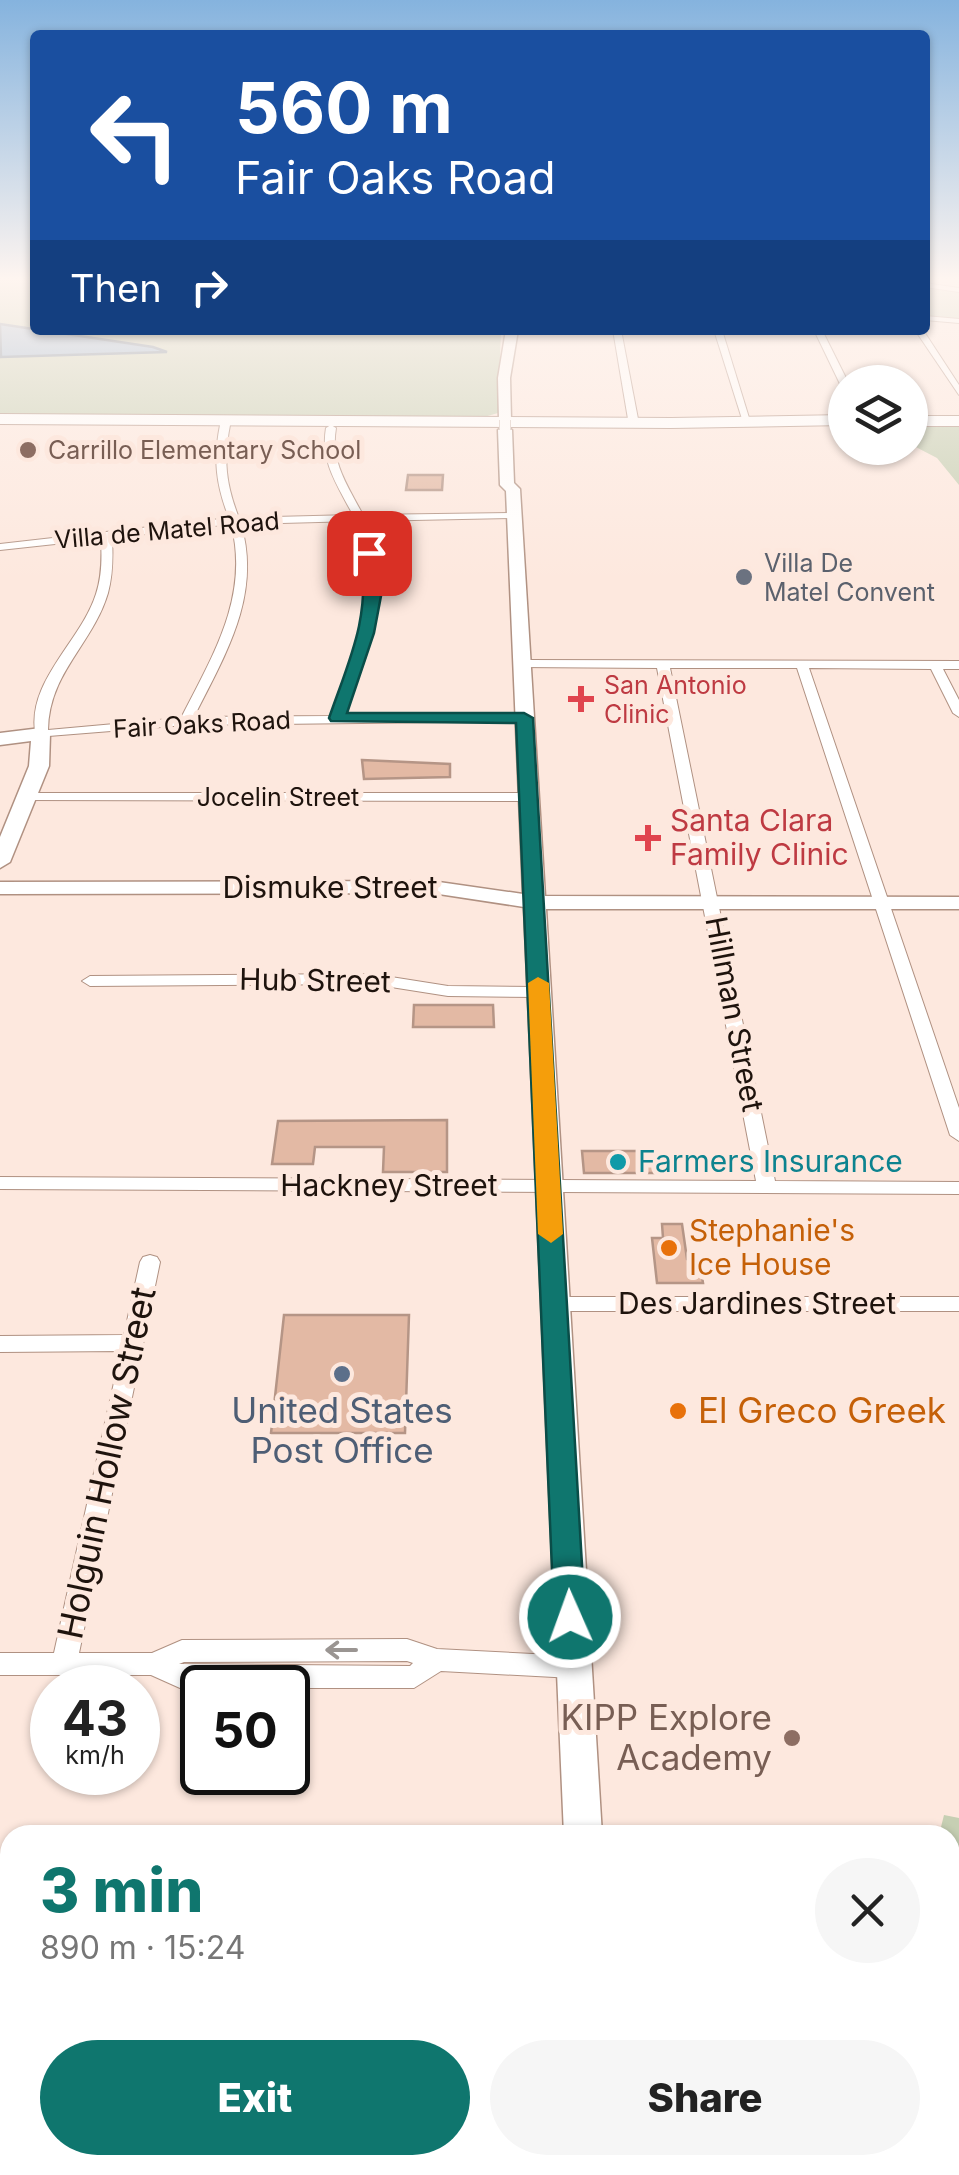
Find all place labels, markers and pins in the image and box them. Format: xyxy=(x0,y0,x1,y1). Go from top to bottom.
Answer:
place label: Carrillo Elementary School xyxy=(48,435,361,465)
marker: Carrillo Elementary School xyxy=(17,439,39,461)
pin xyxy=(327,511,412,596)
place label: Villa De Matel Convent xyxy=(764,548,935,607)
marker: Villa De Matel Convent xyxy=(733,566,755,588)
place label: San Antonio Clinic xyxy=(604,670,747,729)
marker: San Antonio Clinic xyxy=(568,686,594,712)
place label: Santa Clara Family Clinic xyxy=(670,802,849,872)
marker: Santa Clara Family Clinic xyxy=(635,825,661,851)
place label: Farmers Insurance xyxy=(638,1143,903,1179)
marker: Farmers Insurance xyxy=(607,1151,629,1173)
place label: Stephanie's Ice House xyxy=(689,1212,855,1282)
marker: Stephanie's Ice House xyxy=(658,1237,680,1259)
marker: United States Post Office xyxy=(331,1363,353,1385)
place label: United States Post Office xyxy=(231,1389,453,1471)
place label: El Greco Greek xyxy=(698,1389,946,1431)
marker: El Greco Greek xyxy=(667,1400,689,1422)
place label: KIPP Explore Academy xyxy=(560,1696,772,1778)
marker: KIPP Explore Academy xyxy=(781,1727,803,1749)

